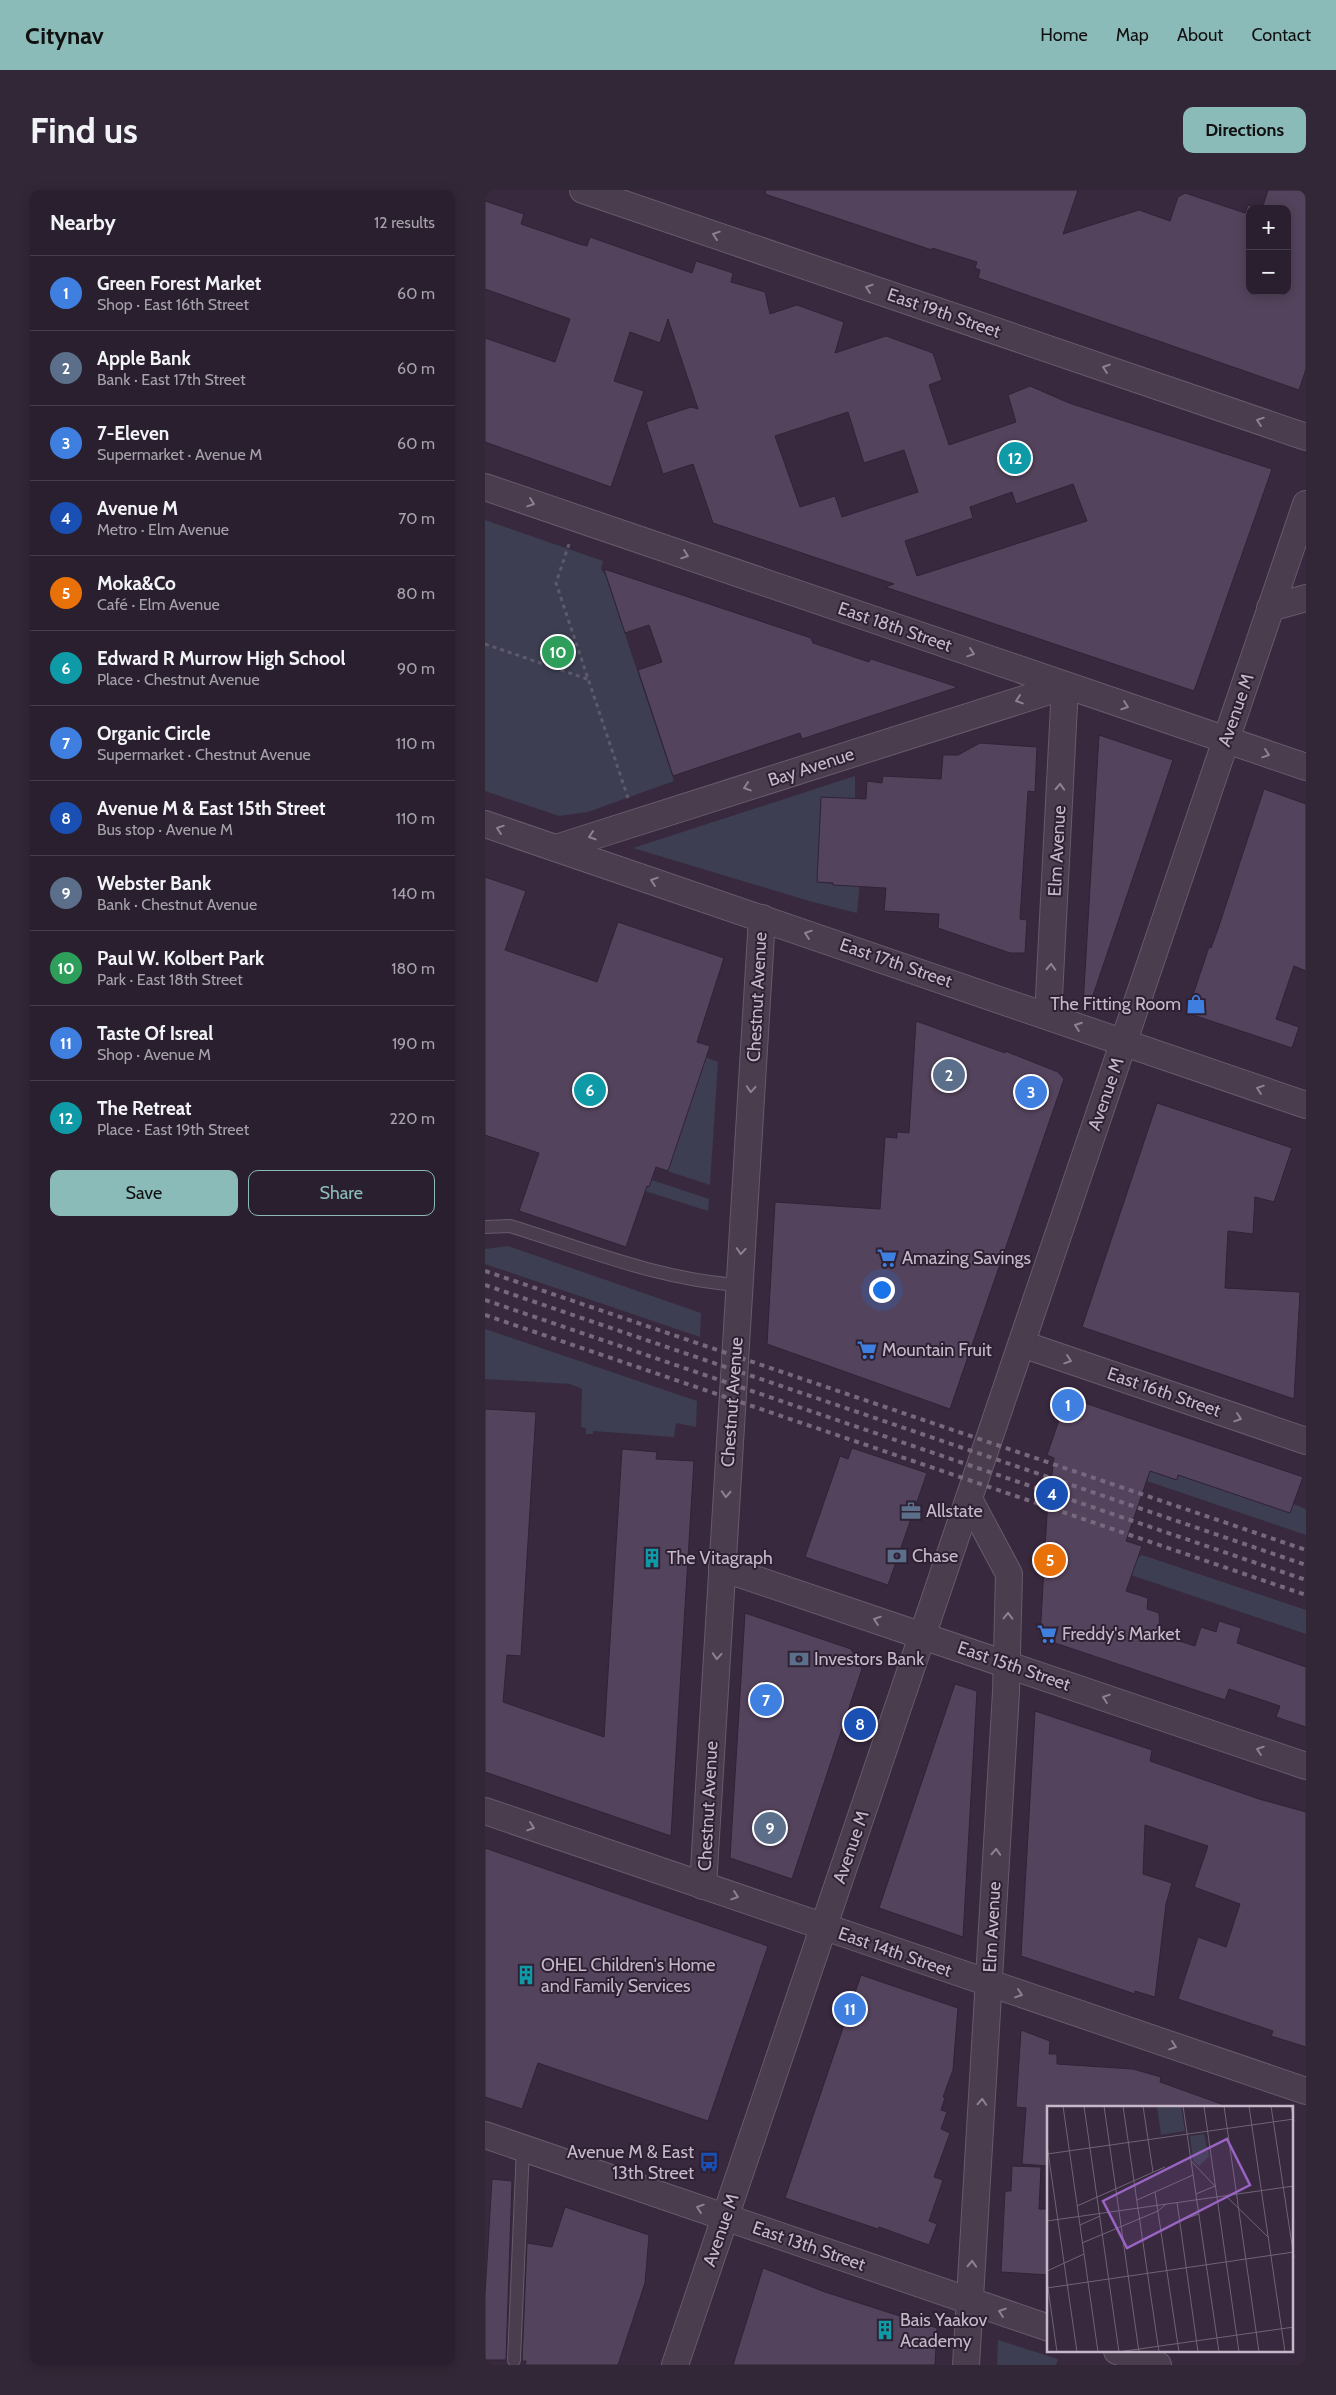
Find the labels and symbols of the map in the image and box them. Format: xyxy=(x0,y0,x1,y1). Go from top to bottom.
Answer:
one-way arrow xyxy=(712,231,720,241)
street label: East 19th Street xyxy=(884,283,1004,343)
one-way arrow xyxy=(866,284,874,294)
one-way arrow xyxy=(1102,364,1111,374)
one-way arrow xyxy=(1256,417,1265,427)
pin: 12 xyxy=(999,439,1031,477)
one-way arrow xyxy=(526,497,535,507)
one-way arrow xyxy=(680,549,689,559)
street label: East 18th Street xyxy=(835,597,955,657)
pin: 10 xyxy=(542,633,574,671)
one-way arrow xyxy=(966,648,975,658)
street label: Avenue M xyxy=(1213,671,1259,749)
one-way arrow xyxy=(1015,695,1024,705)
one-way arrow xyxy=(1120,700,1129,710)
street label: Bay Avenue xyxy=(765,743,857,791)
one-way arrow xyxy=(1261,748,1269,758)
one-way arrow xyxy=(744,781,752,791)
one-way arrow xyxy=(1055,783,1066,791)
street label: Elm Avenue xyxy=(1044,805,1070,897)
one-way arrow xyxy=(497,825,505,835)
one-way arrow xyxy=(589,830,597,840)
one-way arrow xyxy=(651,877,659,887)
one-way arrow xyxy=(804,929,813,939)
street label: Chestnut Avenue xyxy=(743,931,771,1063)
street label: East 17th Street xyxy=(837,934,955,992)
one-way arrow xyxy=(1045,963,1056,971)
place label: The Fitting Room xyxy=(1050,993,1181,1015)
shop icon: The Fitting Room xyxy=(1185,993,1207,1015)
one-way arrow xyxy=(1074,1022,1082,1032)
street label: Avenue M xyxy=(1083,1055,1129,1133)
pin: 2 xyxy=(933,1056,965,1094)
pin: 6 xyxy=(574,1071,606,1109)
pin: 3 xyxy=(1015,1073,1047,1111)
one-way arrow xyxy=(746,1085,757,1093)
one-way arrow xyxy=(1256,1085,1265,1095)
one-way arrow xyxy=(736,1247,747,1255)
supermarket icon: Amazing Savings xyxy=(876,1247,898,1269)
place label: Amazing Savings xyxy=(902,1247,1031,1269)
your location xyxy=(869,1277,895,1303)
street label: Chestnut Avenue xyxy=(716,1336,748,1468)
supermarket icon: Mountain Fruit xyxy=(856,1339,878,1361)
place label: Mountain Fruit xyxy=(882,1339,992,1361)
one-way arrow xyxy=(1063,1354,1071,1364)
street label: East 16th Street xyxy=(1104,1362,1224,1422)
pin: 1 xyxy=(1052,1386,1084,1424)
one-way arrow xyxy=(1233,1412,1242,1422)
pin: 4 xyxy=(1036,1475,1068,1513)
one-way arrow xyxy=(721,1490,732,1498)
office icon: Allstate xyxy=(900,1500,922,1522)
place label: Allstate xyxy=(926,1500,983,1522)
pin: 5 xyxy=(1034,1541,1066,1579)
bank icon: Chase xyxy=(886,1545,908,1567)
place label: Chase xyxy=(912,1545,958,1567)
building icon: The Vitagraph xyxy=(641,1547,663,1569)
place label: The Vitagraph xyxy=(667,1547,773,1569)
one-way arrow xyxy=(1003,1612,1014,1620)
one-way arrow xyxy=(873,1616,881,1626)
supermarket icon: Freddy's Market xyxy=(1036,1623,1058,1645)
place label: Freddy's Market xyxy=(1062,1623,1181,1645)
street label: East 15th Street xyxy=(955,1636,1073,1696)
bank icon: Investors Bank xyxy=(788,1648,810,1670)
place label: Investors Bank xyxy=(814,1648,925,1670)
one-way arrow xyxy=(711,1652,722,1660)
pin: 7 xyxy=(750,1681,782,1719)
one-way arrow xyxy=(1102,1693,1111,1703)
pin: 8 xyxy=(844,1705,876,1743)
street label: Chestnut Avenue xyxy=(694,1740,722,1872)
one-way arrow xyxy=(1256,1746,1265,1756)
street label: Avenue M xyxy=(828,1808,874,1886)
pin: 9 xyxy=(754,1809,786,1847)
one-way arrow xyxy=(526,1821,535,1831)
one-way arrow xyxy=(991,1848,1002,1856)
street label: Elm Avenue xyxy=(979,1881,1005,1973)
one-way arrow xyxy=(730,1891,738,1901)
street label: East 14th Street xyxy=(835,1922,955,1982)
place label: OHEL Children's Home and Family Services xyxy=(541,1954,716,1997)
building icon: OHEL Children's Home and Family Services xyxy=(515,1964,537,1986)
one-way arrow xyxy=(1014,1988,1022,1998)
pin: 11 xyxy=(834,1990,866,2028)
one-way arrow xyxy=(1168,2040,1176,2050)
one-way arrow xyxy=(976,2097,987,2105)
inset map xyxy=(1047,2106,1293,2352)
place label: Avenue M & East 13th Street xyxy=(567,2141,694,2184)
bus stop icon: Avenue M & East 13th Street xyxy=(698,2151,720,2173)
street label: Avenue M xyxy=(698,2191,744,2269)
one-way arrow xyxy=(696,2204,705,2214)
street label: East 13th Street xyxy=(750,2216,868,2276)
one-way arrow xyxy=(967,2260,978,2268)
one-way arrow xyxy=(999,2308,1007,2318)
place label: Bais Yaakov Academy xyxy=(900,2309,987,2352)
building icon: Bais Yaakov Academy xyxy=(874,2319,896,2341)

